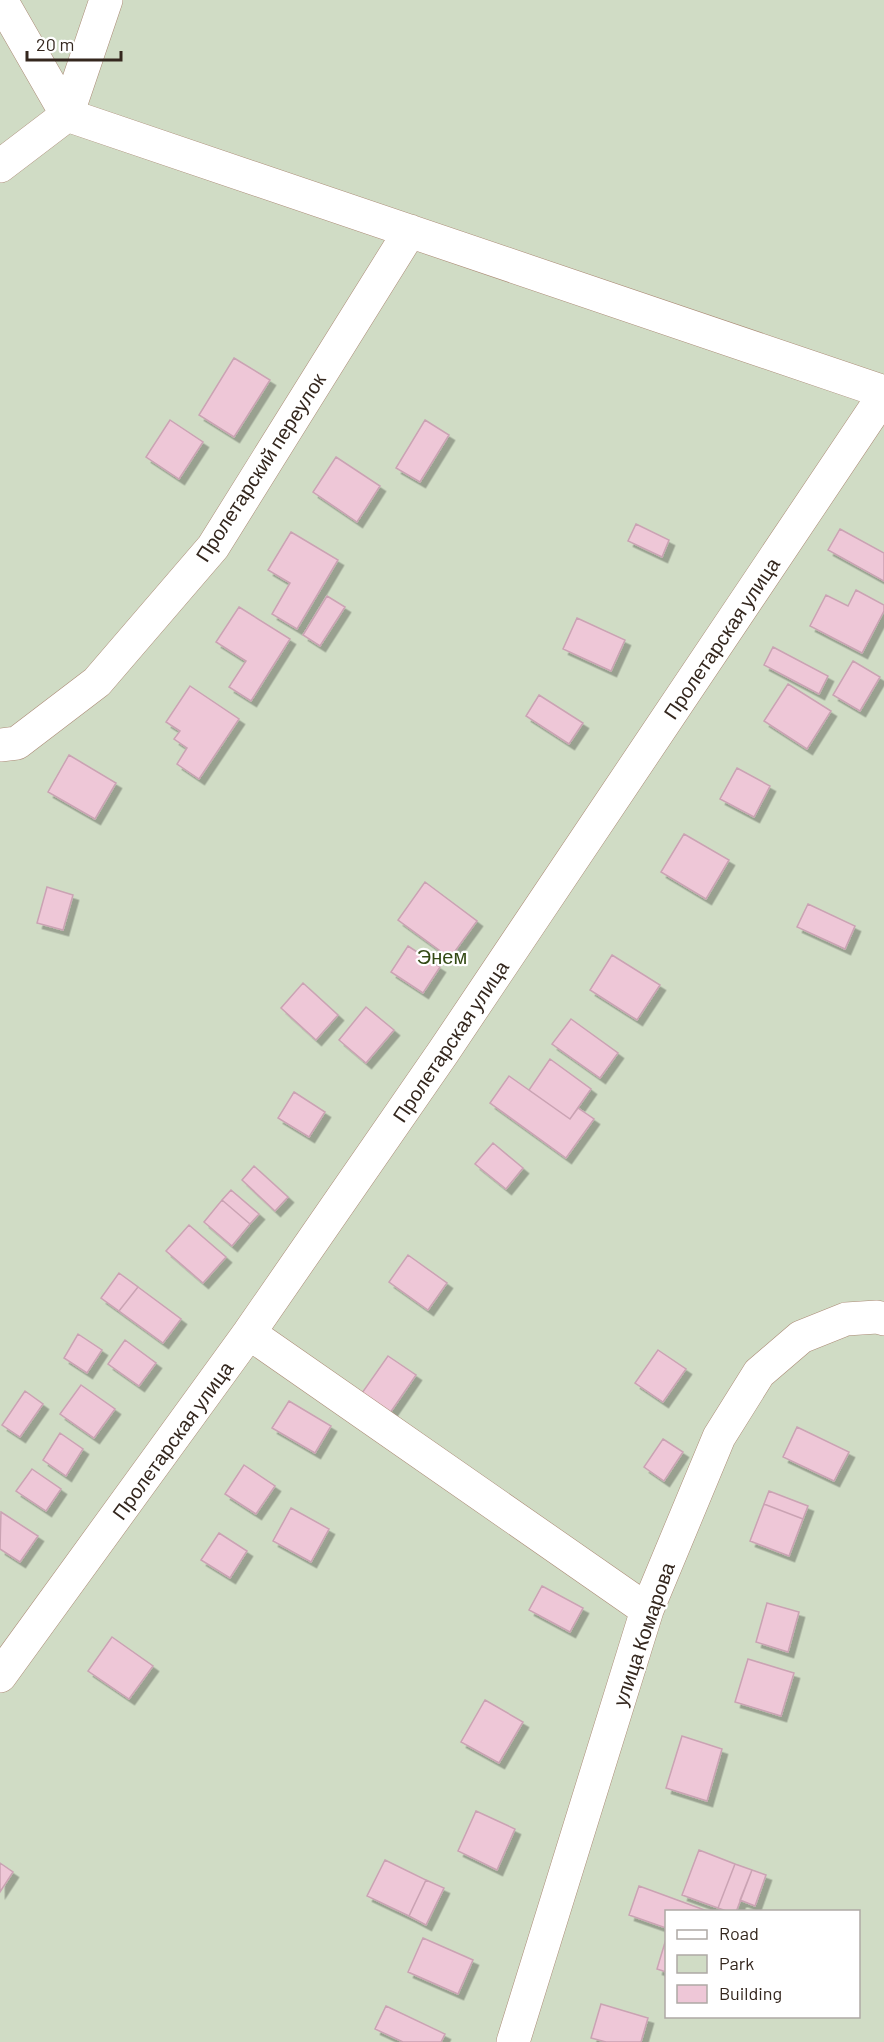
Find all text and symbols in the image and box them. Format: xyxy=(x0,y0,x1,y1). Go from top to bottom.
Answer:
scale bar xyxy=(27,24,122,62)
text: 20 m xyxy=(36,33,74,55)
street label: Пролетарский переулок xyxy=(190,368,330,566)
street label: Пролетарская улица xyxy=(658,552,784,723)
park label: Энем xyxy=(417,944,467,968)
street label: Пролетарская улица xyxy=(387,955,513,1126)
street label: Пролетарская улица xyxy=(107,1356,238,1524)
street label: улица Комарова xyxy=(607,1558,679,1709)
legend xyxy=(665,1910,860,2018)
text: Road xyxy=(719,1922,759,1944)
text: Park xyxy=(719,1952,754,1974)
text: Building xyxy=(719,1982,782,2004)

